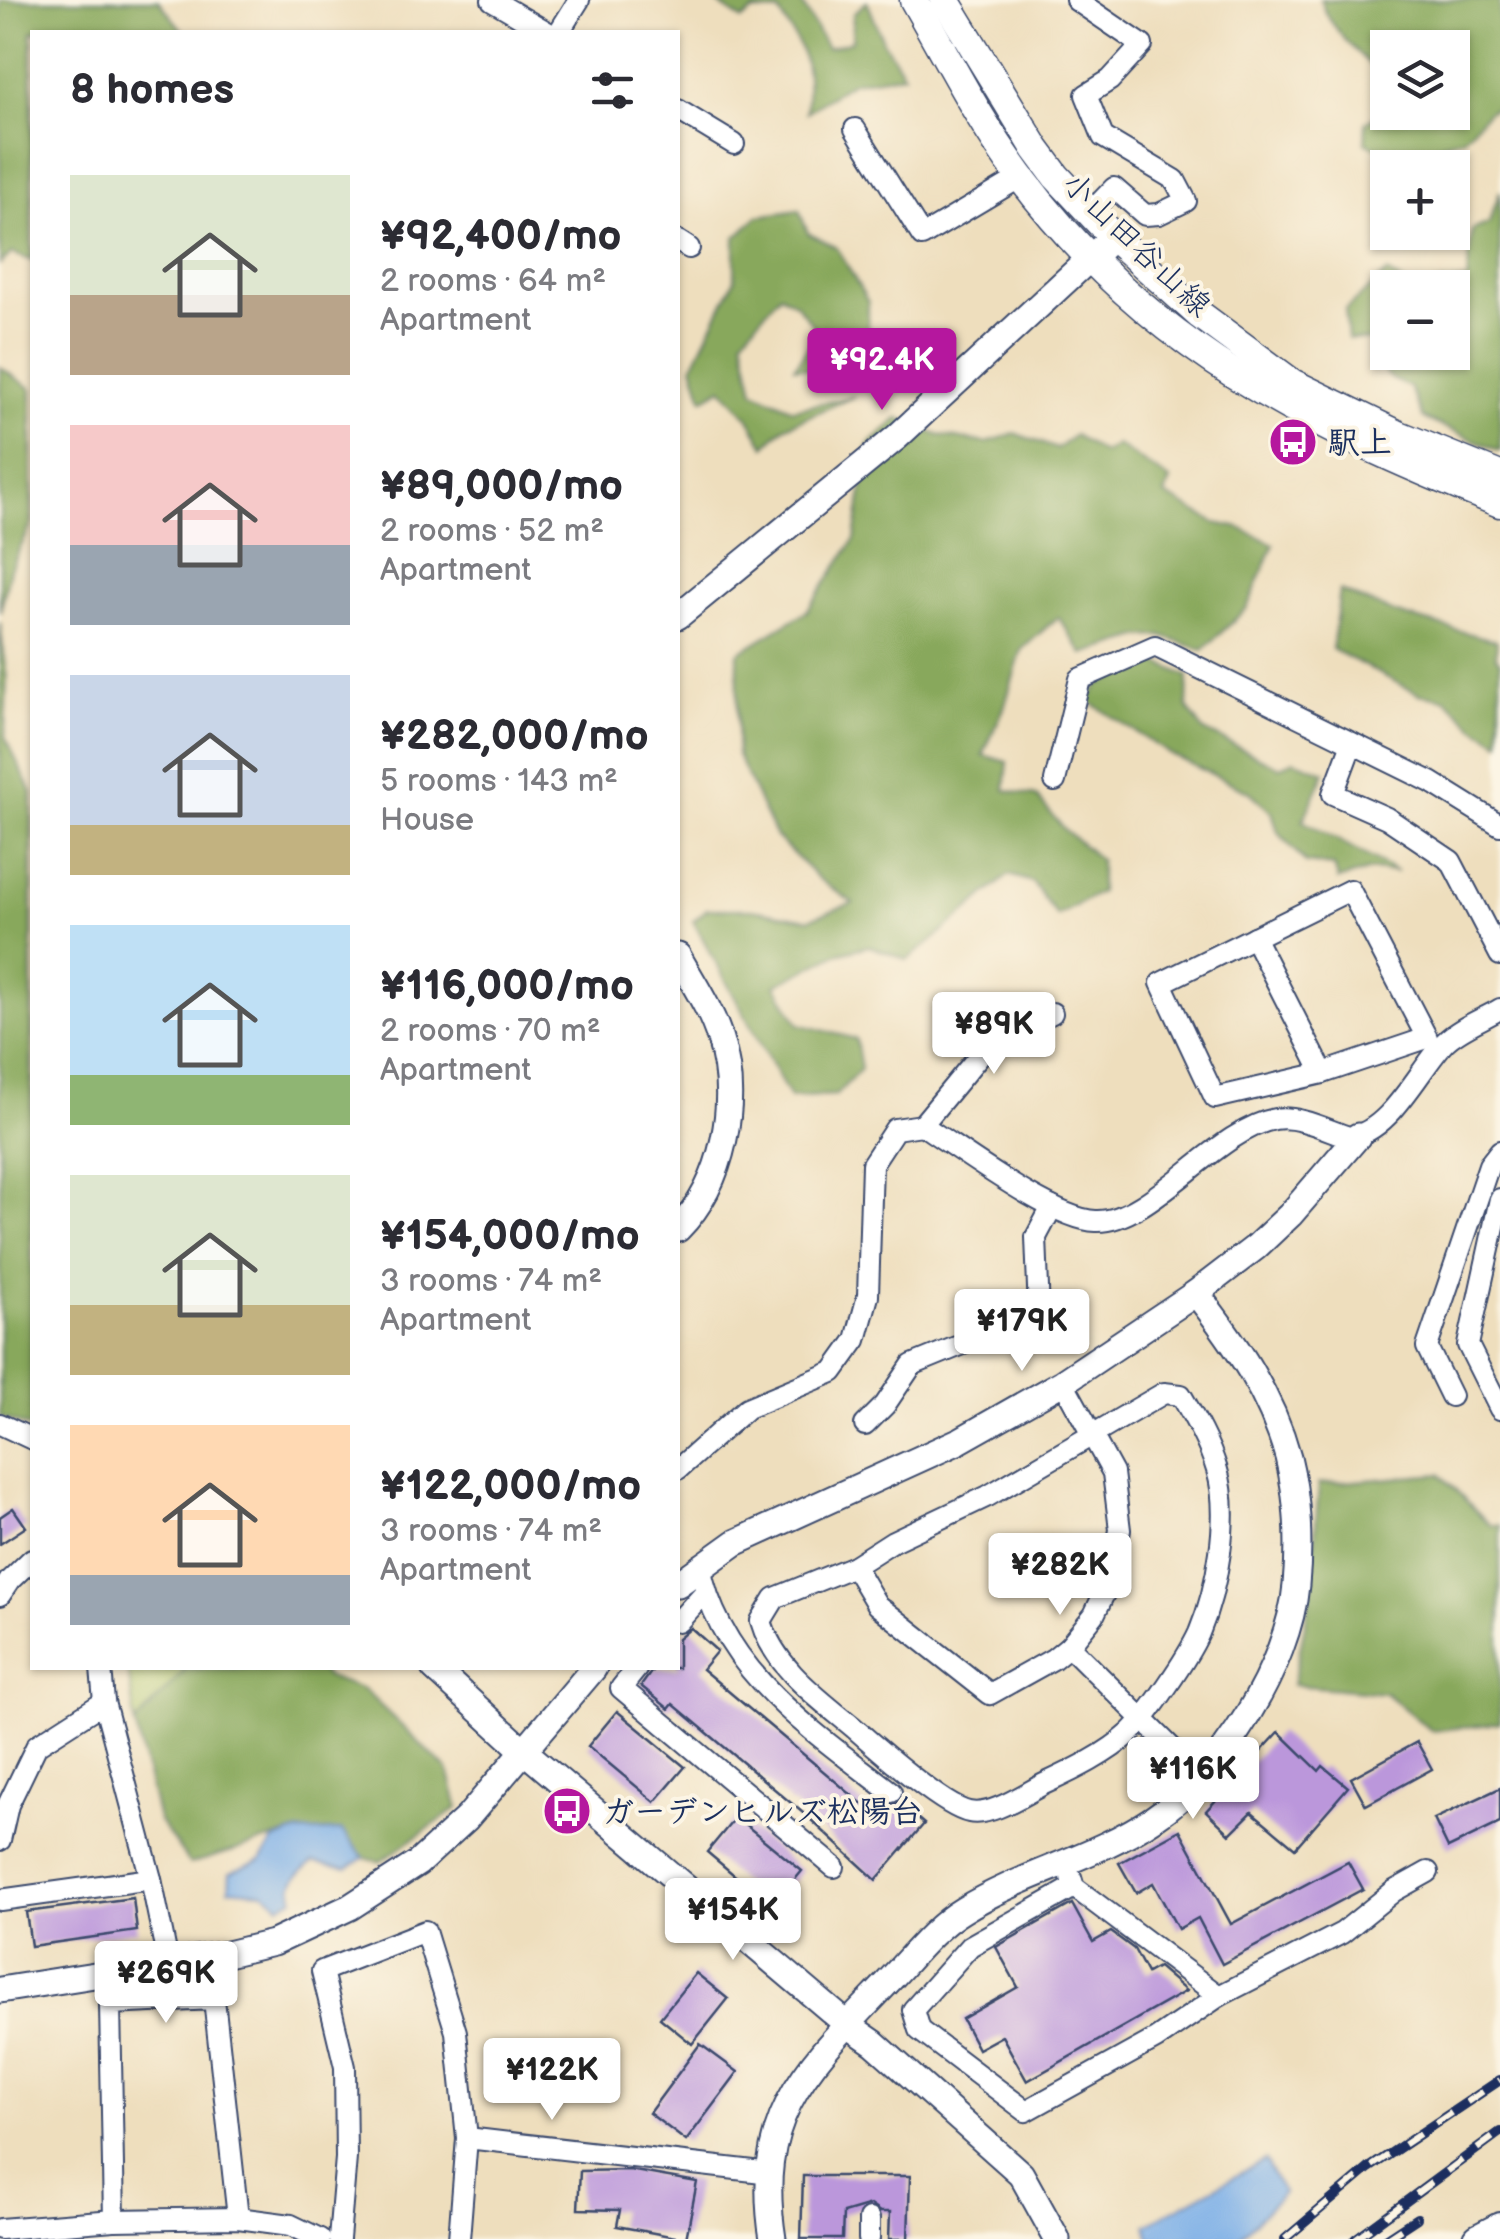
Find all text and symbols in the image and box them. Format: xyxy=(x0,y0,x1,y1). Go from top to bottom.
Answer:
map controls xyxy=(1370,30,1470,370)
button: layers xyxy=(1370,30,1470,130)
icon: filters xyxy=(585,63,640,118)
text: 8 homes xyxy=(70,65,234,116)
button: + xyxy=(1370,150,1470,250)
street label: 小山田谷山線 xyxy=(1053,164,1219,326)
text: ¥92,400/mo xyxy=(380,211,621,262)
icon: home xyxy=(150,215,270,335)
text: 2 rooms · 64 m² xyxy=(380,262,606,301)
button: − xyxy=(1370,270,1470,370)
text: Apartment xyxy=(380,301,531,340)
pin: ¥92.4K xyxy=(801,328,963,413)
text: ¥92.4K xyxy=(829,341,935,380)
bus stop icon: 駅上 xyxy=(1267,416,1319,468)
place label: 駅上 xyxy=(1328,424,1392,463)
text: ¥89,000/mo xyxy=(380,461,623,512)
icon: home xyxy=(150,465,270,585)
text: 2 rooms · 52 m² xyxy=(380,512,604,551)
text: Apartment xyxy=(380,551,531,590)
text: ¥282,000/mo xyxy=(380,711,649,762)
icon: home xyxy=(150,715,270,835)
text: 5 rooms · 143 m² xyxy=(380,762,618,801)
text: House xyxy=(380,801,474,840)
text: ¥116,000/mo xyxy=(380,961,634,1012)
icon: home xyxy=(150,965,270,1085)
pin: ¥89K xyxy=(935,992,1053,1077)
text: ¥89K xyxy=(954,1005,1034,1044)
text: 2 rooms · 70 m² xyxy=(380,1012,601,1051)
text: Apartment xyxy=(380,1051,531,1090)
text: ¥154,000/mo xyxy=(380,1211,640,1262)
icon: home xyxy=(150,1215,270,1335)
text: 3 rooms · 74 m² xyxy=(380,1262,602,1301)
pin: ¥179K xyxy=(952,1289,1092,1374)
text: Apartment xyxy=(380,1301,531,1340)
text: ¥179K xyxy=(976,1302,1068,1341)
text: ¥122,000/mo xyxy=(380,1461,641,1512)
icon: home xyxy=(150,1465,270,1585)
text: 3 rooms · 74 m² xyxy=(380,1512,602,1551)
pin: ¥282K xyxy=(990,1533,1130,1618)
text: ¥282K xyxy=(1010,1546,1110,1585)
text: Apartment xyxy=(380,1551,531,1590)
pin: ¥116K xyxy=(1123,1737,1263,1822)
text: ¥116K xyxy=(1149,1750,1237,1789)
bus stop icon: ガーデンヒルズ松陽台 xyxy=(541,1785,593,1837)
place label: ガーデンヒルズ松陽台 xyxy=(602,1793,923,1832)
pin: ¥154K xyxy=(663,1878,803,1963)
text: ¥154K xyxy=(687,1891,779,1930)
pin: ¥269K xyxy=(96,1941,236,2026)
text: ¥269K xyxy=(117,1954,215,1993)
pin: ¥122K xyxy=(482,2038,622,2123)
text: ¥122K xyxy=(505,2051,599,2090)

